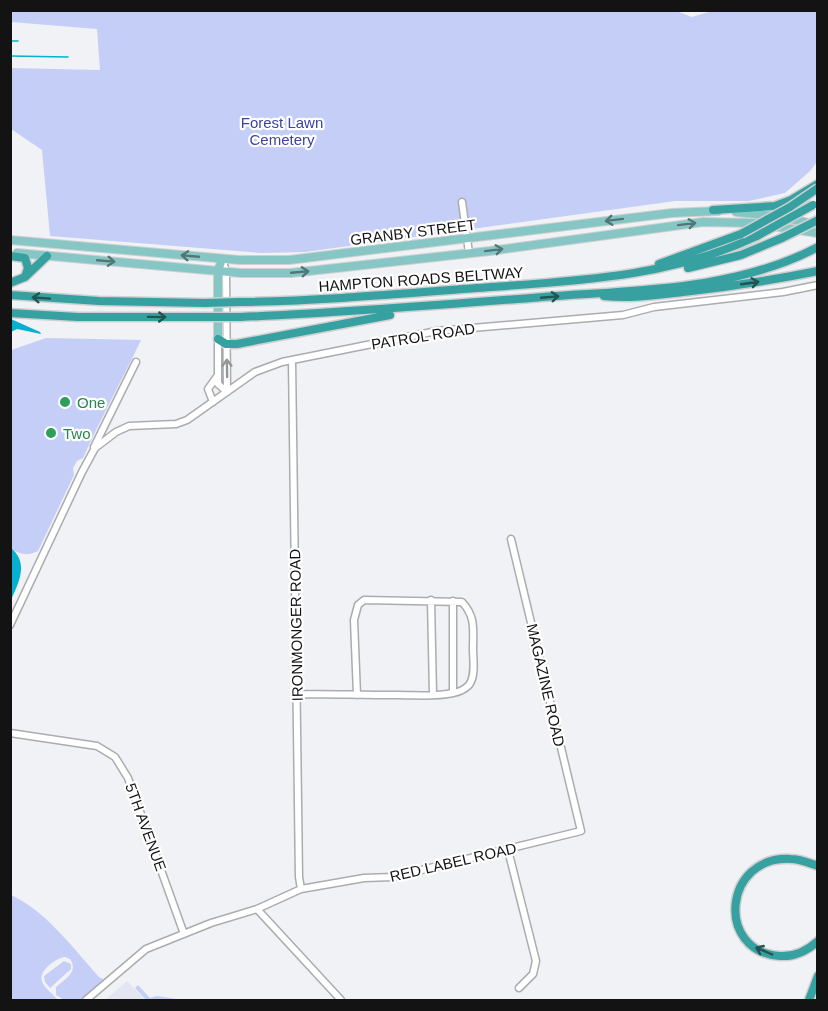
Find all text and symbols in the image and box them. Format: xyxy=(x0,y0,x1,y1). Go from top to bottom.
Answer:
park label: Forest Lawn Cemetery xyxy=(241,114,323,148)
one-way arrow xyxy=(604,215,624,226)
street label: GRANBY STREET xyxy=(349,216,477,248)
one-way arrow xyxy=(677,219,697,230)
one-way arrow xyxy=(483,244,503,255)
one-way arrow xyxy=(181,250,201,261)
one-way arrow xyxy=(95,256,115,267)
street label: HAMPTON ROADS BELTWAY xyxy=(318,263,524,295)
one-way arrow xyxy=(290,266,310,277)
one-way arrow xyxy=(740,277,760,288)
one-way arrow xyxy=(539,291,559,302)
one-way arrow xyxy=(32,292,52,303)
one-way arrow xyxy=(147,311,167,323)
street label: PATROL ROAD xyxy=(370,319,476,353)
one-way arrow xyxy=(221,359,233,379)
place label: One xyxy=(77,394,105,411)
marker: One xyxy=(58,395,72,409)
place label: Two xyxy=(63,425,91,442)
marker: Two xyxy=(44,426,58,440)
street label: IRONMONGER ROAD xyxy=(286,548,306,701)
street label: MAGAZINE ROAD xyxy=(524,622,568,748)
street label: 5TH AVENUE xyxy=(122,781,170,873)
street label: RED LABEL ROAD xyxy=(388,839,518,885)
one-way arrow xyxy=(756,945,774,956)

